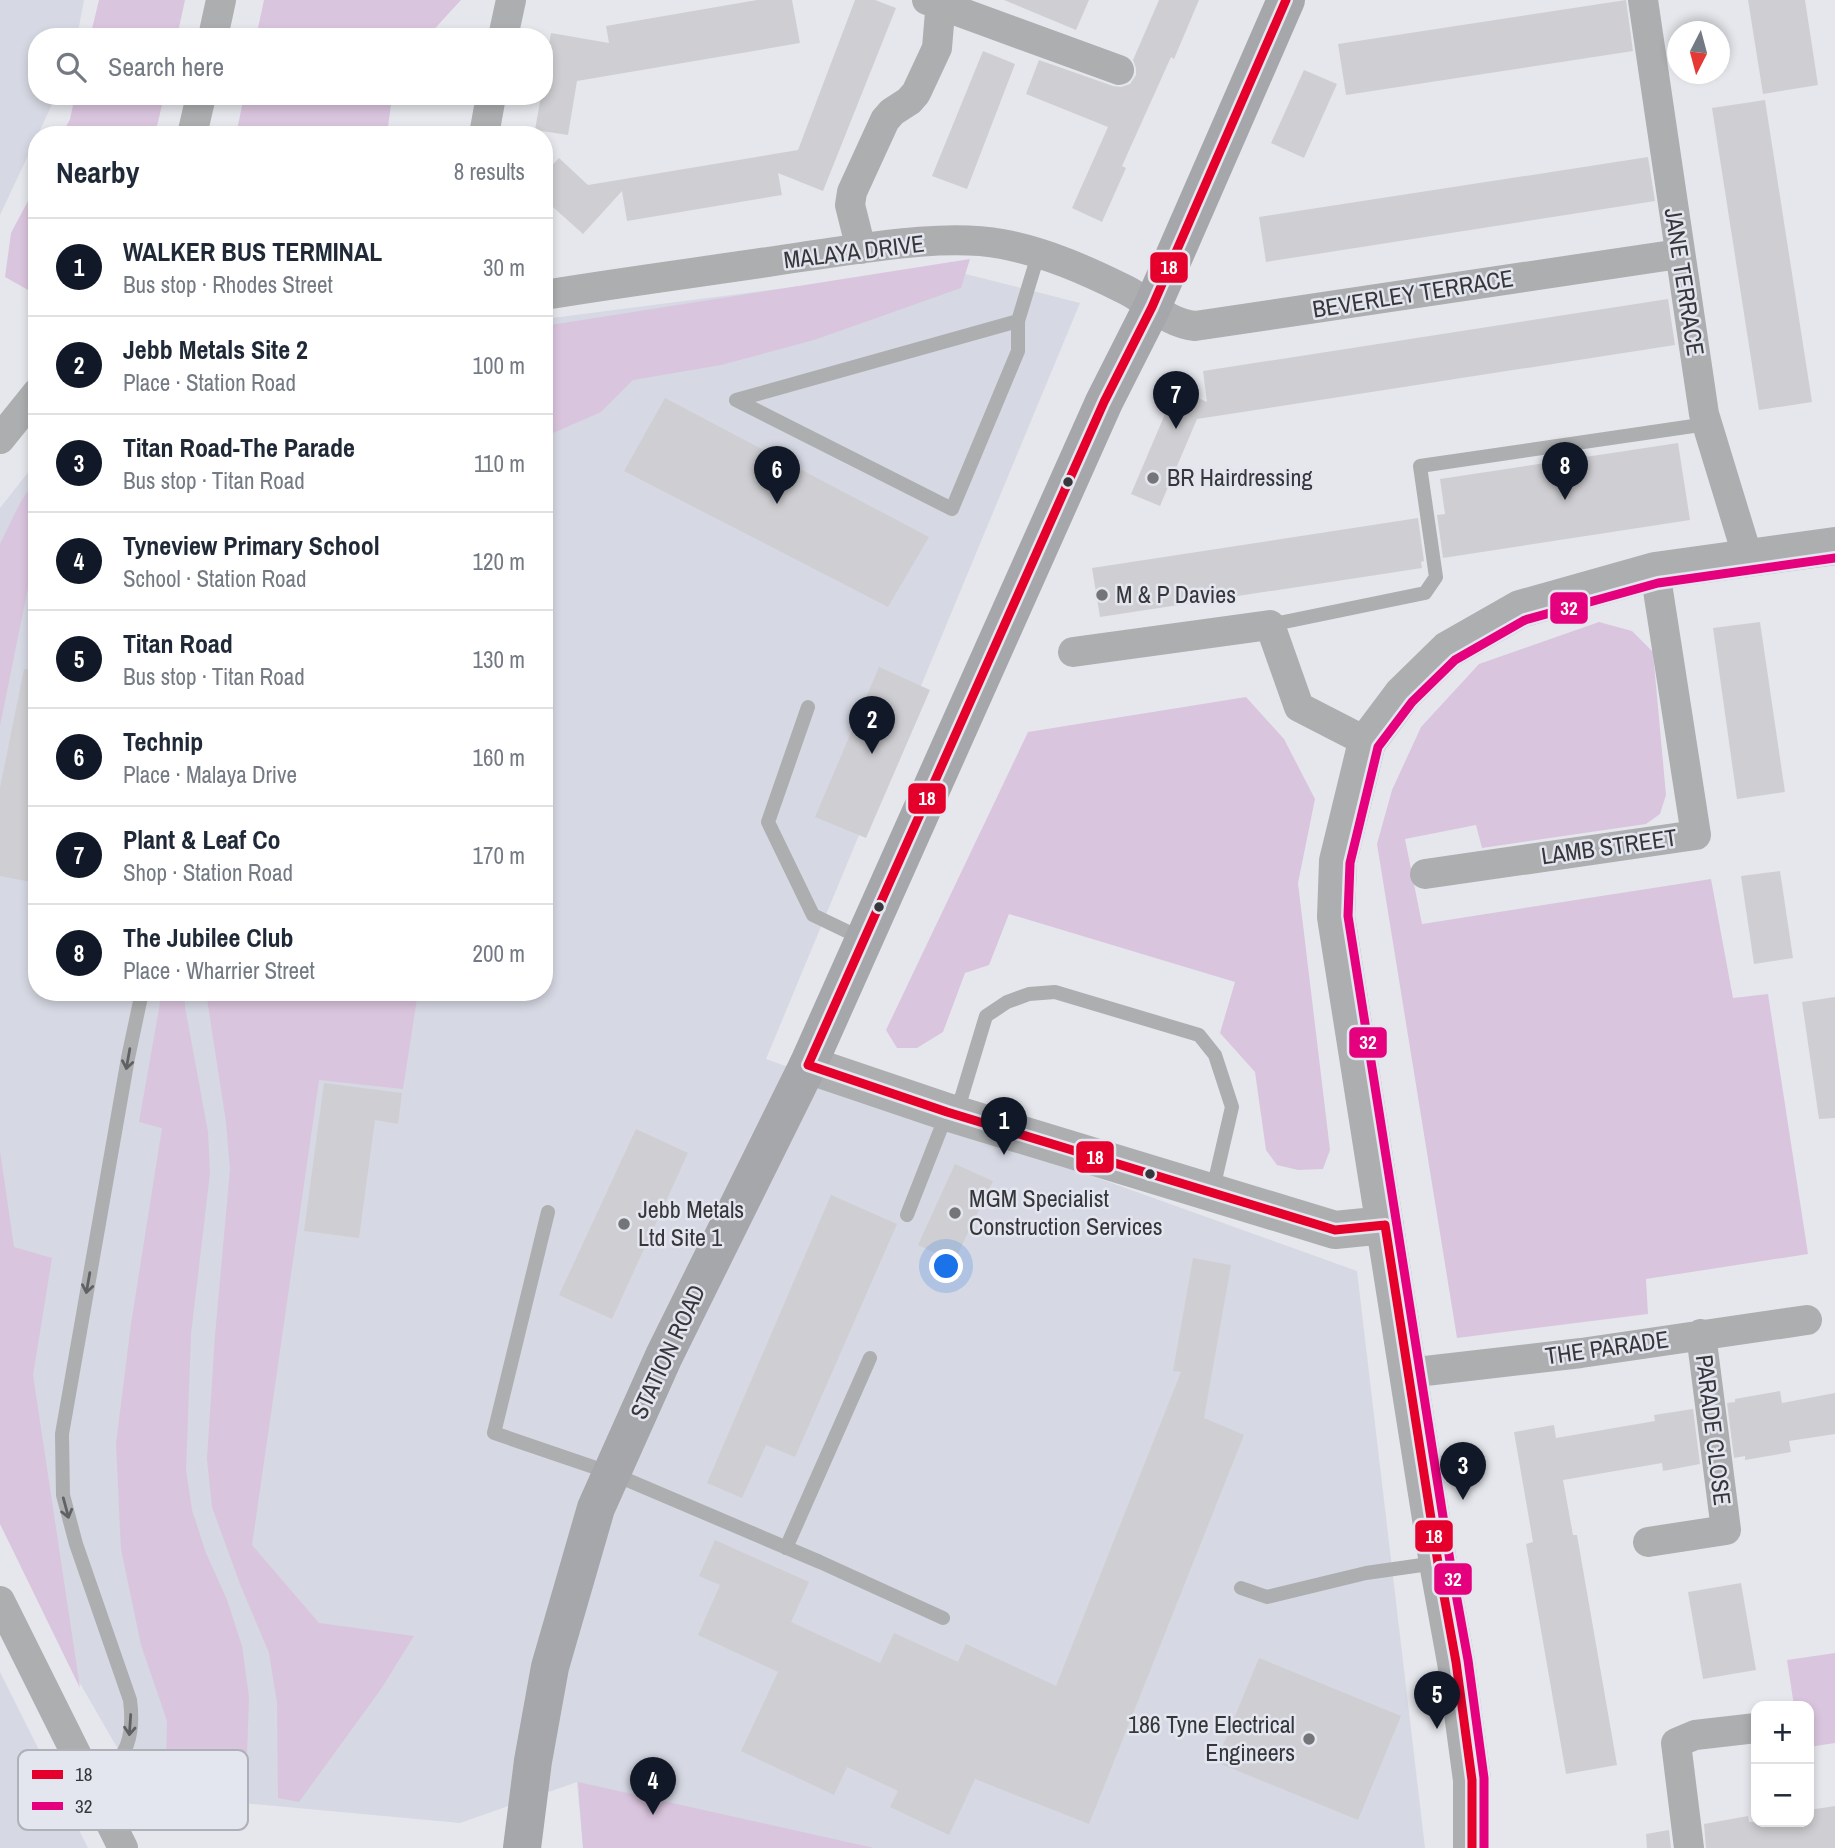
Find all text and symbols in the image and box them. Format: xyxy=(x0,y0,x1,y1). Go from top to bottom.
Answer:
north arrow xyxy=(1667,21,1730,84)
search box xyxy=(28,28,553,105)
icon: search xyxy=(52,48,90,86)
text: Search here xyxy=(108,49,224,84)
text: Nearby xyxy=(56,152,139,192)
text: 8 results xyxy=(454,156,525,187)
street label: JANE TERRACE xyxy=(1657,206,1712,358)
street label: MALAYA DRIVE xyxy=(782,227,926,276)
text: WALKER BUS TERMINAL xyxy=(123,234,382,269)
line badge: 18 xyxy=(1149,251,1189,284)
text: 1 xyxy=(74,252,84,283)
text: 30 m xyxy=(483,252,525,283)
text: 18 xyxy=(1160,254,1178,280)
street label: BEVERLEY TERRACE xyxy=(1310,261,1515,325)
text: Bus stop · Rhodes Street xyxy=(123,269,333,300)
text: Jebb Metals Site 2 xyxy=(123,332,308,367)
text: 2 xyxy=(74,350,84,381)
text: 100 m xyxy=(473,350,525,381)
text: Place · Station Road xyxy=(123,367,296,398)
pin: 7 xyxy=(1153,371,1199,429)
text: Titan Road-The Parade xyxy=(123,430,355,465)
pin: 8 xyxy=(1542,442,1588,500)
pin: 6 xyxy=(754,446,800,504)
text: 3 xyxy=(74,448,84,479)
text: 110 m xyxy=(474,448,525,479)
place label: BR Hairdressing xyxy=(1167,461,1313,493)
text: Bus stop · Titan Road xyxy=(123,465,305,496)
marker: BR Hairdressing xyxy=(1145,470,1161,486)
unlabelled marker xyxy=(1061,475,1075,489)
text: Tyneview Primary School xyxy=(123,528,380,563)
text: 4 xyxy=(74,546,84,577)
text: 120 m xyxy=(473,546,525,577)
text: School · Station Road xyxy=(123,563,307,594)
place label: M & P Davies xyxy=(1116,578,1236,610)
marker: M & P Davies xyxy=(1094,587,1110,603)
line badge: 32 xyxy=(1549,591,1589,625)
text: 32 xyxy=(1560,595,1578,621)
text: Titan Road xyxy=(123,626,233,661)
text: 5 xyxy=(74,644,84,675)
text: 130 m xyxy=(473,644,525,675)
text: Bus stop · Titan Road xyxy=(123,661,305,692)
pin: 2 xyxy=(849,696,895,754)
text: Technip xyxy=(123,724,203,759)
text: 6 xyxy=(74,742,84,773)
text: 160 m xyxy=(473,742,525,773)
text: Place · Malaya Drive xyxy=(123,759,297,790)
line badge: 18 xyxy=(907,782,947,815)
text: 18 xyxy=(918,785,936,811)
street label: LAMB STREET xyxy=(1539,821,1679,871)
text: Plant & Leaf Co xyxy=(123,822,281,857)
text: 7 xyxy=(74,840,84,871)
text: 170 m xyxy=(473,840,525,871)
text: Shop · Station Road xyxy=(123,857,293,888)
unlabelled marker xyxy=(872,900,886,914)
text: The Jubilee Club xyxy=(123,920,294,955)
text: 8 xyxy=(74,938,84,969)
text: 200 m xyxy=(473,938,525,969)
text: Place · Wharrier Street xyxy=(123,955,315,986)
line badge: 32 xyxy=(1348,1026,1388,1059)
text: 32 xyxy=(1359,1029,1377,1055)
one-way arrow xyxy=(121,1047,134,1070)
pin: 1 xyxy=(981,1097,1027,1155)
line badge: 18 xyxy=(1075,1140,1115,1174)
text: 18 xyxy=(1086,1144,1104,1170)
unlabelled marker xyxy=(1143,1167,1157,1181)
place label: MGM Specialist Construction Services xyxy=(969,1182,1163,1242)
place label: Jebb Metals Ltd Site 1 xyxy=(638,1193,744,1253)
marker: MGM Specialist Construction Services xyxy=(947,1205,963,1221)
marker: Jebb Metals Ltd Site 1 xyxy=(616,1216,632,1232)
your location xyxy=(929,1249,963,1283)
one-way arrow xyxy=(81,1271,94,1294)
street label: STATION ROAD xyxy=(622,1279,712,1424)
street label: THE PARADE xyxy=(1543,1323,1671,1372)
street label: PARADE CLOSE xyxy=(1689,1353,1739,1507)
pin: 3 xyxy=(1440,1442,1486,1500)
one-way arrow xyxy=(61,1497,74,1519)
line badge: 18 xyxy=(1414,1519,1454,1553)
text: 18 xyxy=(1425,1523,1443,1549)
line badge: 32 xyxy=(1433,1562,1473,1596)
text: 32 xyxy=(1444,1566,1462,1592)
pin: 5 xyxy=(1414,1671,1460,1729)
map controls xyxy=(1751,1701,1814,1827)
button: + xyxy=(1751,1701,1814,1764)
place label: 186 Tyne Electrical Engineers xyxy=(1128,1708,1295,1768)
one-way arrow xyxy=(124,1713,137,1736)
marker: 186 Tyne Electrical Engineers xyxy=(1301,1731,1317,1747)
legend xyxy=(18,1750,248,1830)
pin: 4 xyxy=(630,1757,676,1815)
text: 18 xyxy=(75,1761,92,1787)
button: − xyxy=(1751,1764,1814,1827)
text: 32 xyxy=(75,1793,92,1819)

